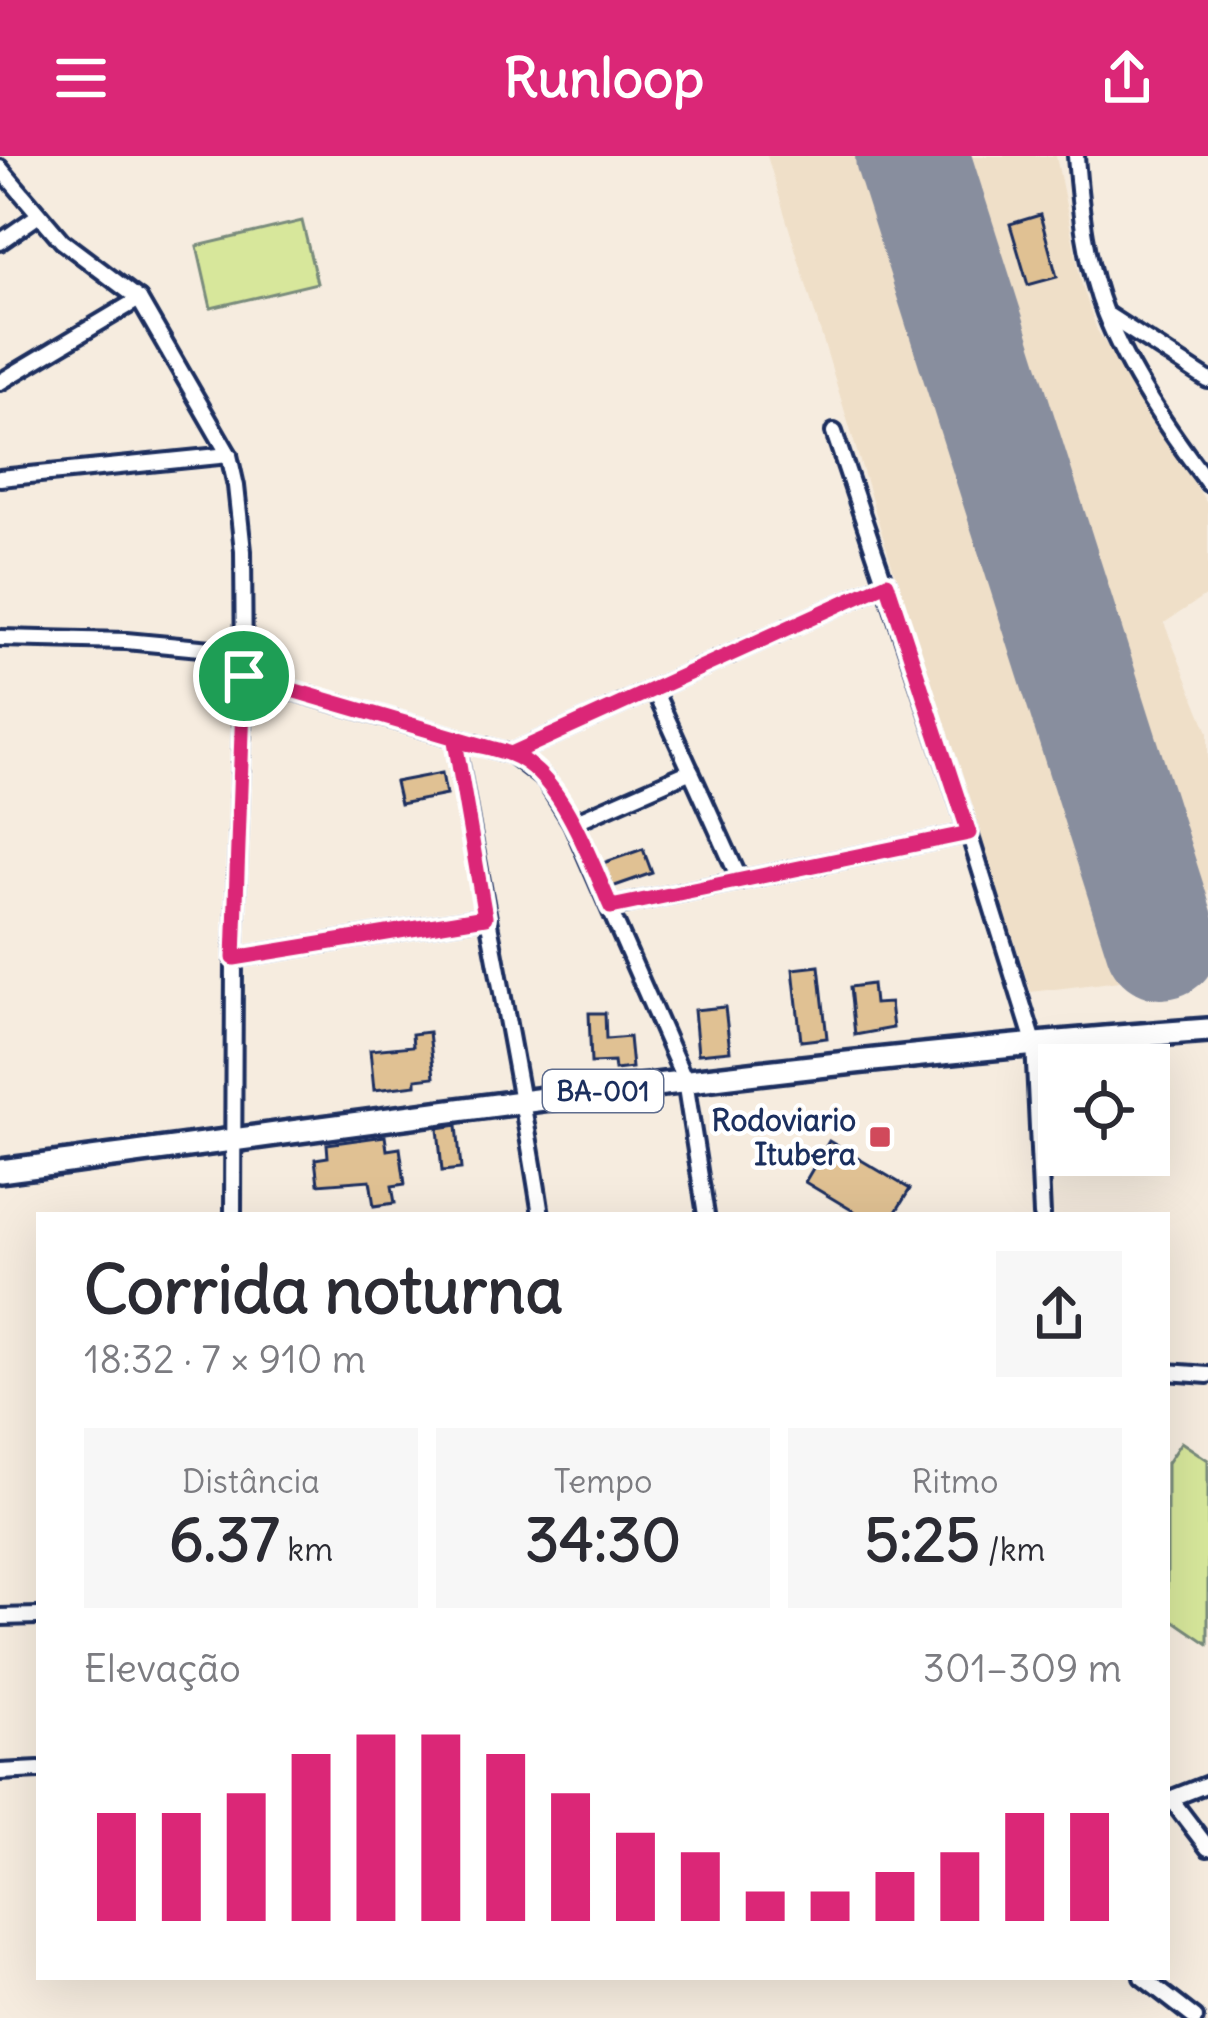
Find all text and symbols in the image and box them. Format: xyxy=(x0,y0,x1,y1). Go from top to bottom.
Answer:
text: Runloop xyxy=(504,44,704,112)
icon: menu xyxy=(48,45,114,111)
icon: share xyxy=(1094,45,1160,111)
pin xyxy=(193,625,295,727)
icon: arrive xyxy=(211,643,277,709)
map controls xyxy=(1038,1044,1170,1176)
button: locate xyxy=(1038,1044,1170,1176)
road number: BA-001 xyxy=(543,1070,663,1112)
place label: Rodoviario Itubera xyxy=(712,1101,856,1173)
marker: Rodoviario Itubera xyxy=(867,1124,893,1150)
text: Corrida noturna xyxy=(84,1248,563,1331)
button: share xyxy=(996,1251,1122,1377)
text: 18:32 · 7 × 910 m xyxy=(84,1335,366,1384)
text: Distância xyxy=(182,1460,320,1502)
text: Tempo xyxy=(553,1460,653,1502)
text: Ritmo xyxy=(912,1460,999,1502)
text: 6.37 xyxy=(169,1502,279,1577)
text: 34:30 xyxy=(525,1502,681,1577)
text: 5:25 xyxy=(864,1502,980,1577)
text: km xyxy=(279,1528,333,1570)
text: /km xyxy=(980,1528,1046,1570)
text: Elevação xyxy=(84,1644,241,1693)
text: 301–309 m xyxy=(923,1644,1122,1693)

